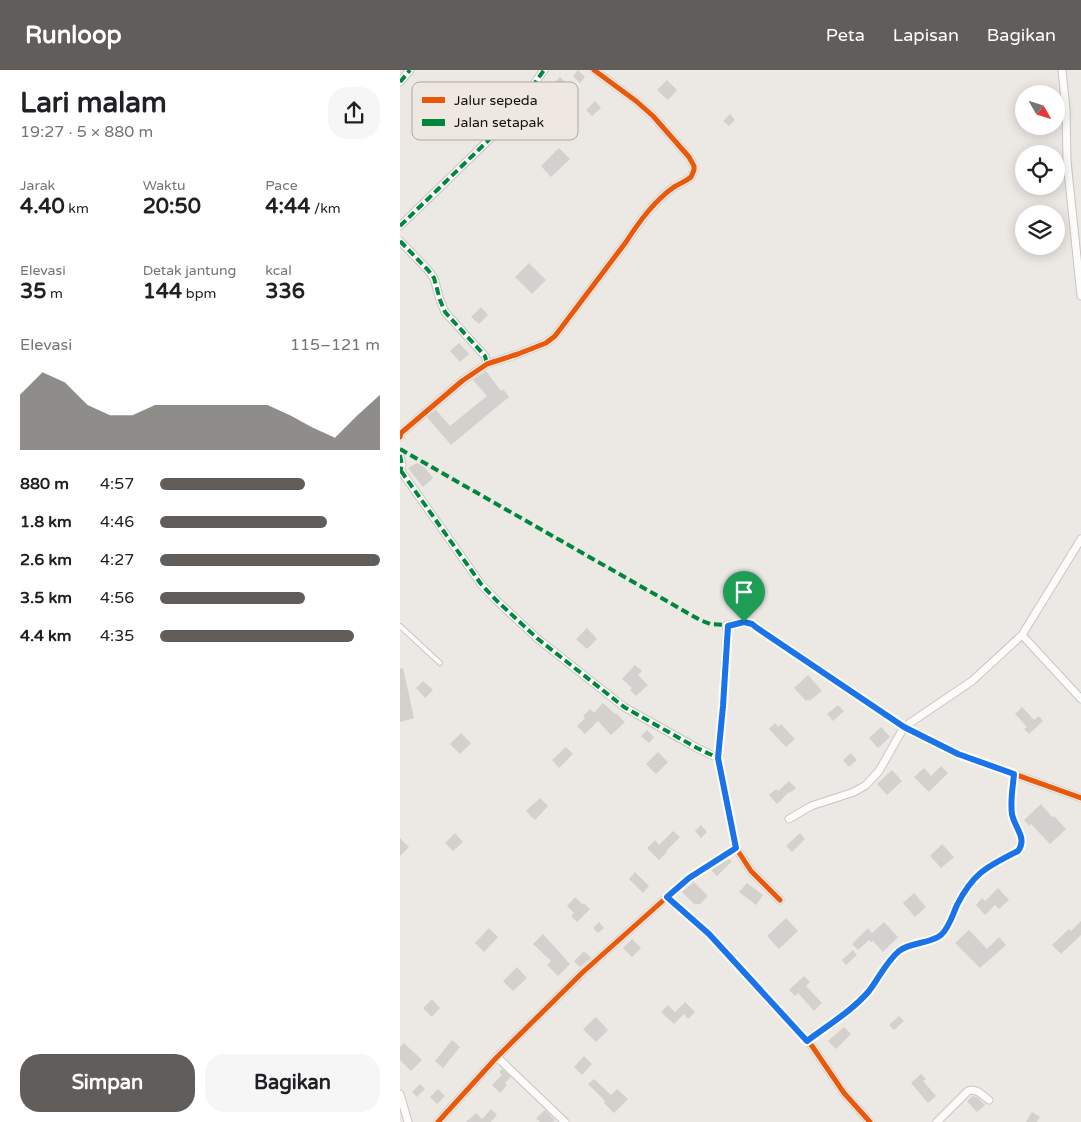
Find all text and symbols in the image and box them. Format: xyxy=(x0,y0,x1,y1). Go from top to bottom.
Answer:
text: Runloop xyxy=(25,21,122,50)
text: Peta xyxy=(826,24,865,46)
text: Lapisan xyxy=(893,24,959,46)
text: Bagikan xyxy=(987,24,1056,46)
legend xyxy=(412,82,578,140)
north arrow xyxy=(1015,85,1065,135)
map controls xyxy=(1015,85,1065,255)
text: Lari malam xyxy=(20,86,167,120)
button: share xyxy=(328,87,380,139)
text: Jalur sepeda xyxy=(454,92,538,109)
text: Jalan setapak xyxy=(454,114,544,131)
text: 19:27 · 5 × 880 m xyxy=(20,122,153,142)
button: locate xyxy=(1015,145,1065,195)
text: Jarak xyxy=(20,177,55,194)
text: Waktu xyxy=(143,177,186,194)
text: Pace xyxy=(265,177,298,194)
text: 4.40 xyxy=(20,194,65,219)
text: 20:50 xyxy=(143,194,201,219)
text: 4:44 xyxy=(265,194,310,219)
text: km xyxy=(65,200,89,217)
text: /km xyxy=(310,200,341,217)
button: layers xyxy=(1015,205,1065,255)
text: Elevasi xyxy=(20,262,66,279)
text: Detak jantung xyxy=(143,262,236,279)
text: kcal xyxy=(265,262,292,279)
text: 35 xyxy=(20,279,46,304)
text: 144 xyxy=(143,279,182,304)
text: 336 xyxy=(265,279,305,304)
text: m xyxy=(46,285,63,302)
text: bpm xyxy=(182,285,216,302)
text: Elevasi xyxy=(20,335,72,355)
text: 115–121 m xyxy=(290,335,380,355)
text: 880 m xyxy=(20,474,69,494)
text: 4:57 xyxy=(100,474,134,494)
text: 1.8 km xyxy=(20,512,72,532)
text: 4:46 xyxy=(100,512,134,532)
text: 2.6 km xyxy=(20,550,72,570)
text: 4:27 xyxy=(100,550,134,570)
pin xyxy=(723,571,765,622)
icon: arrive xyxy=(730,578,758,606)
text: 3.5 km xyxy=(20,588,72,608)
text: 4:56 xyxy=(100,588,134,608)
text: 4.4 km xyxy=(20,626,72,646)
text: 4:35 xyxy=(100,626,134,646)
button: Simpan xyxy=(20,1054,195,1112)
button: Bagikan xyxy=(205,1054,380,1112)

